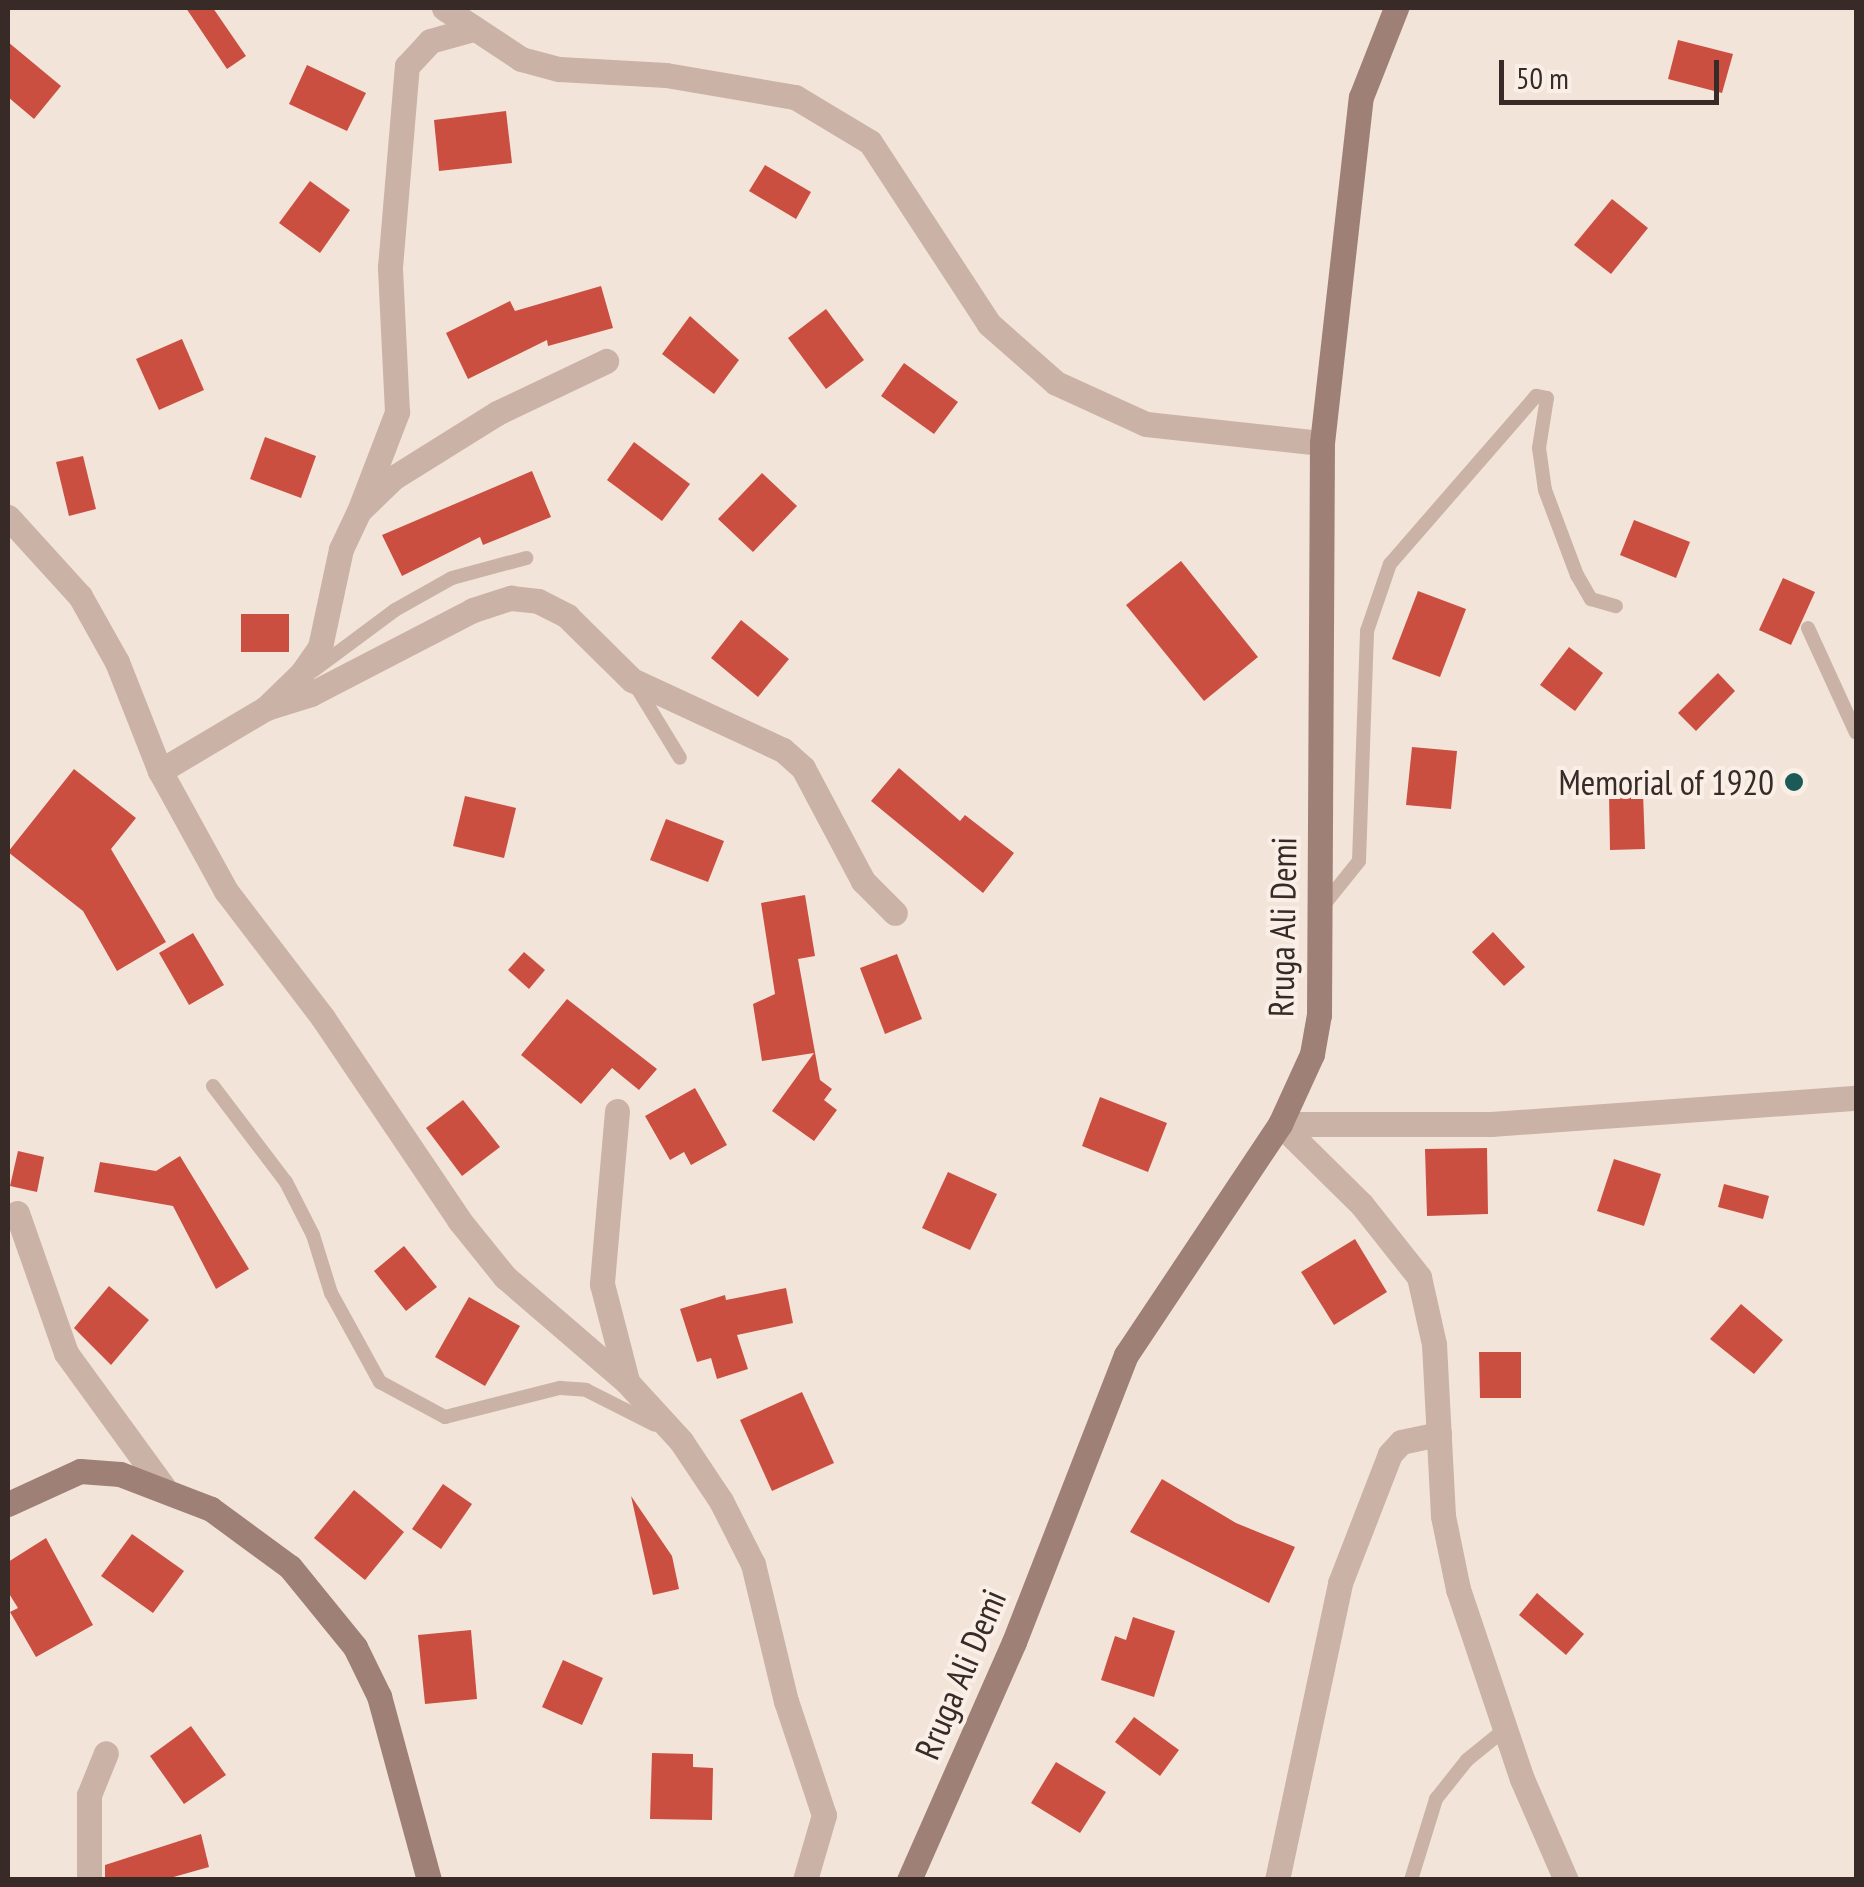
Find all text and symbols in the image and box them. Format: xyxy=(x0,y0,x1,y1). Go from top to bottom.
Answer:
scale bar xyxy=(1504,40,1724,102)
text: 50 m xyxy=(1516,58,1569,97)
place label: Memorial of 1920 xyxy=(1558,761,1774,803)
marker: Memorial of 1920 xyxy=(1783,771,1805,793)
street label: Rruga Ali Demi xyxy=(1259,836,1305,1018)
street label: Rruga Ali Demi xyxy=(905,1582,1015,1766)

